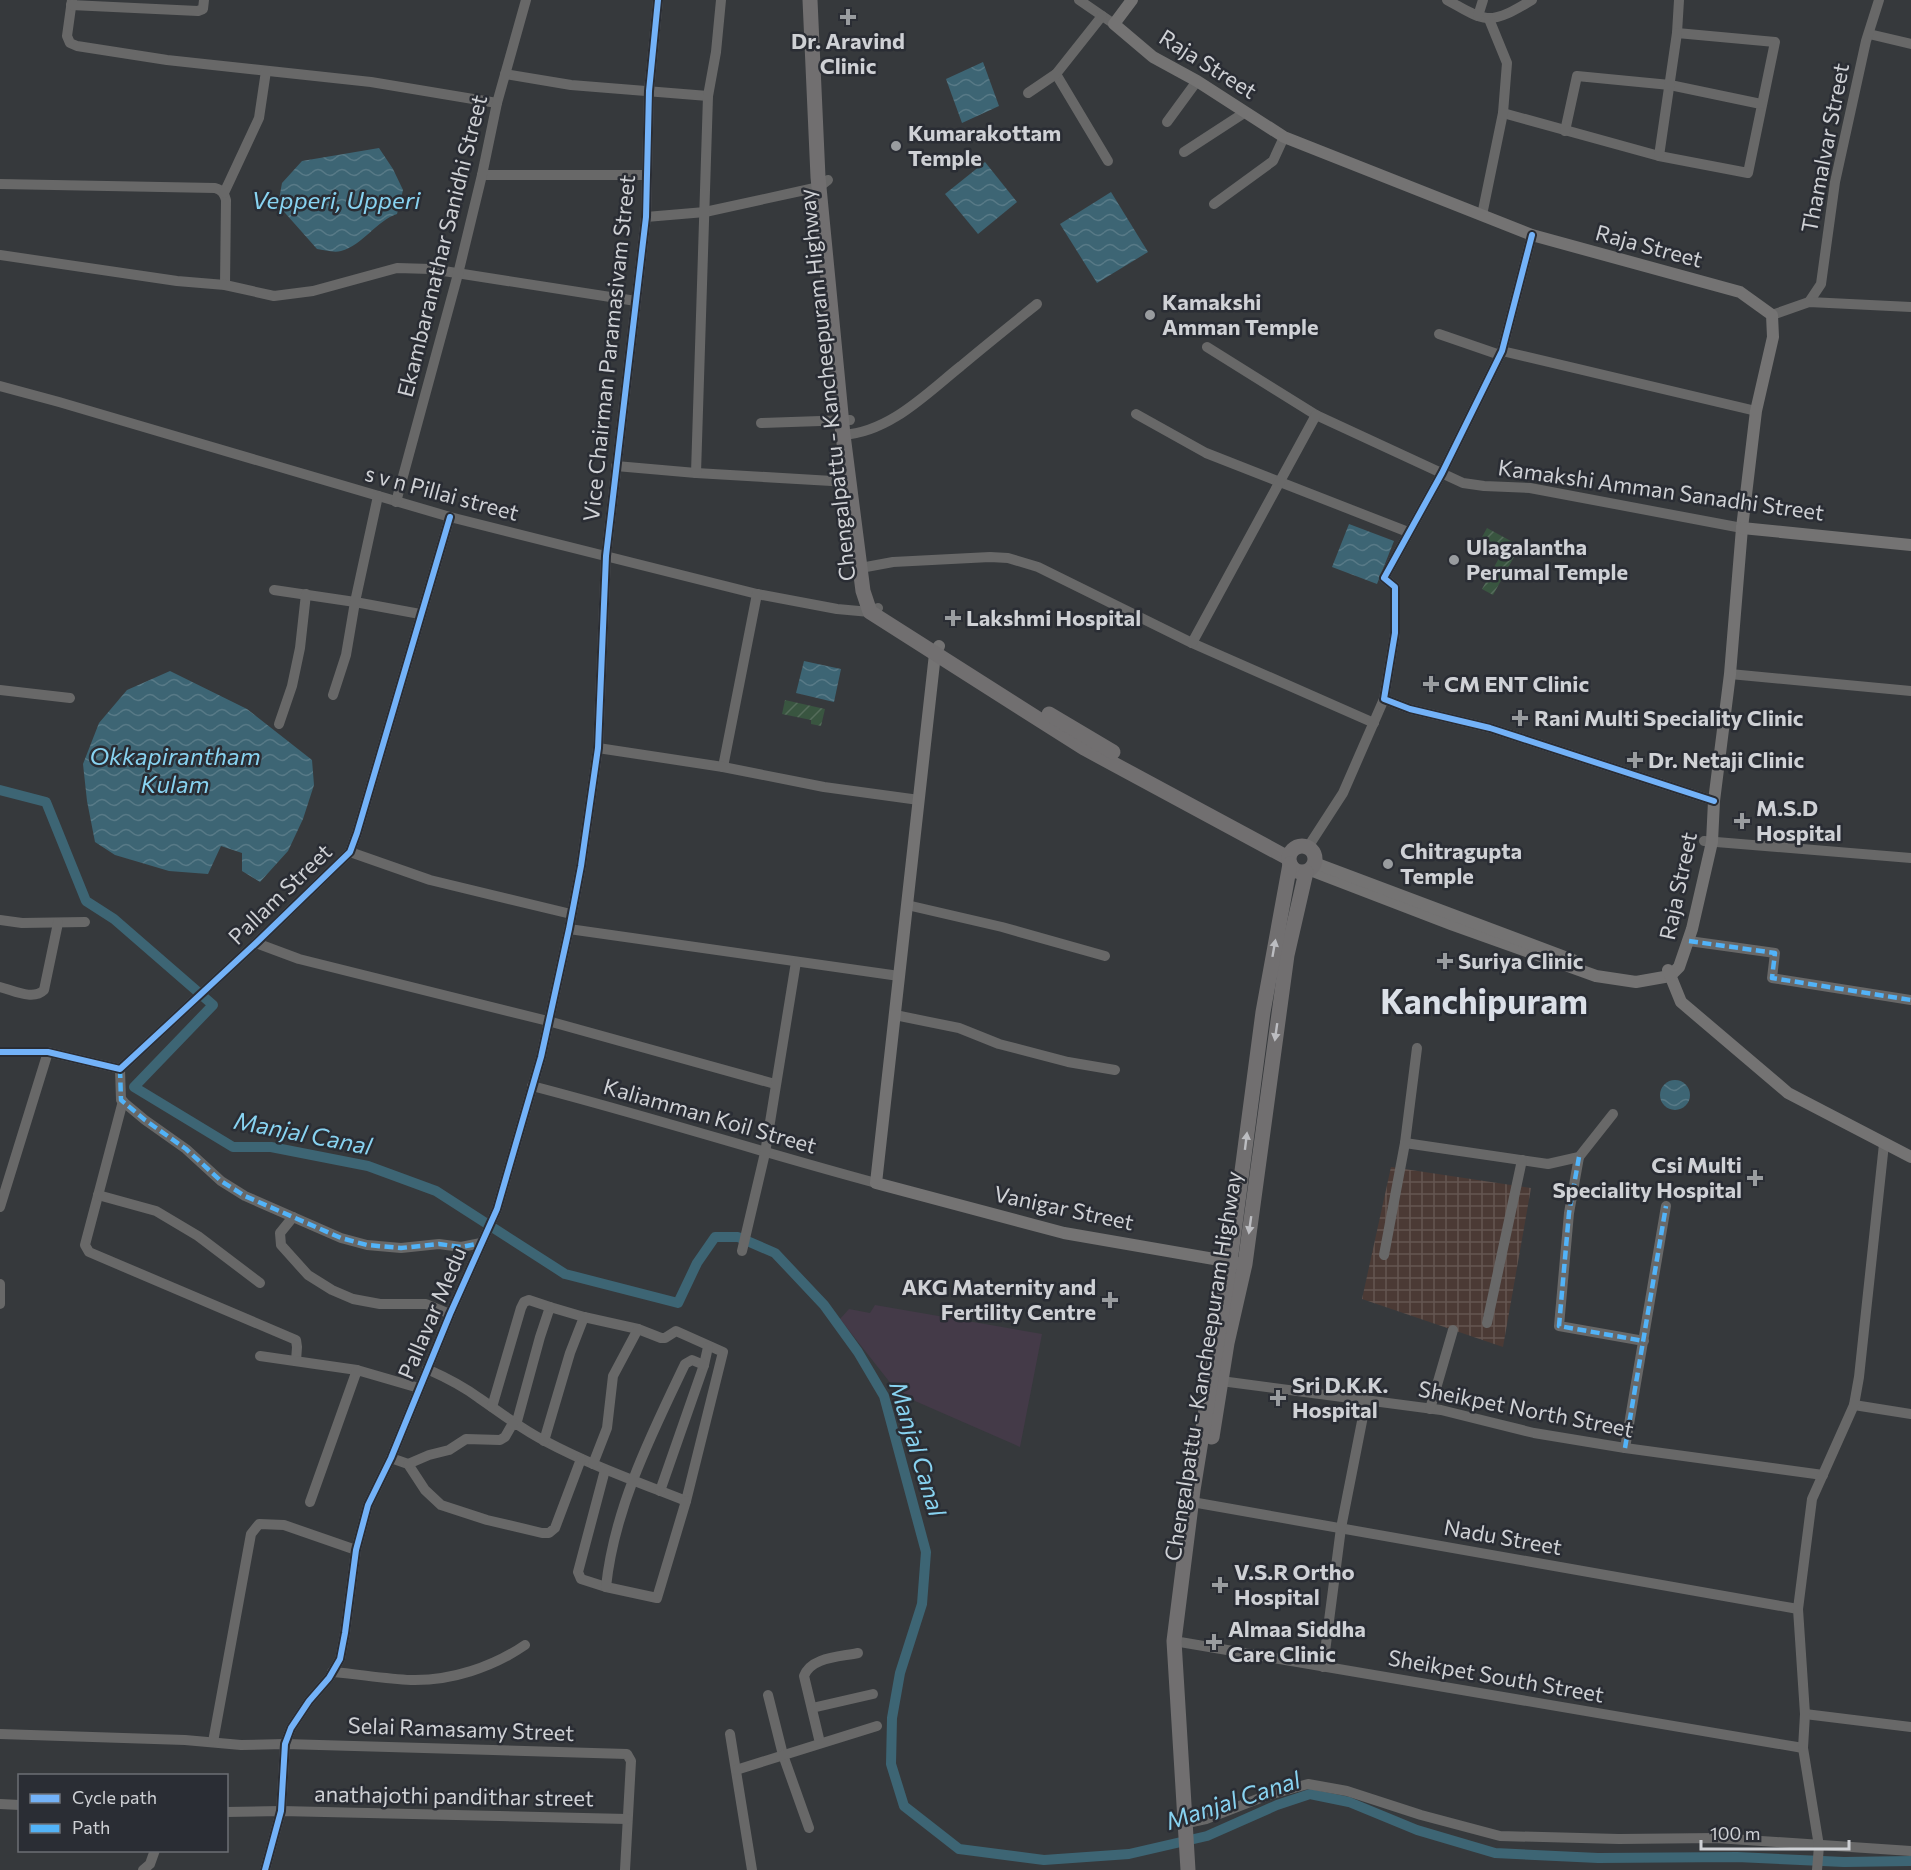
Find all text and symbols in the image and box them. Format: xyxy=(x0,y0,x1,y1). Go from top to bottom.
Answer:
marker: Dr. Aravind Clinic xyxy=(839,8,857,26)
street label: Raja Street xyxy=(1155,23,1262,104)
place label: Dr. Aravind Clinic xyxy=(791,27,905,79)
street label: Thamalvar Street xyxy=(1795,61,1854,235)
street label: Ekambaranathar Sanidhi Street xyxy=(391,92,492,400)
place label: Kumarakottam Temple xyxy=(908,119,1061,171)
marker: Kumarakottam Temple xyxy=(889,139,903,153)
street label: Vice Chairman Paramasivam Street xyxy=(577,173,640,523)
water label: Vepperi, Upperi xyxy=(251,185,421,214)
street label: Chengalpattu - Kancheepuram Highway xyxy=(792,188,861,582)
street label: Raja Street xyxy=(1593,218,1706,273)
place label: Kamakshi Amman Temple xyxy=(1162,288,1319,340)
marker: Kamakshi Amman Temple xyxy=(1143,308,1157,322)
street label: Kamakshi Amman Sanadhi Street xyxy=(1496,453,1826,526)
street label: s v n Pillai street xyxy=(362,459,522,526)
place label: Ulagalantha Perumal Temple xyxy=(1466,533,1628,585)
marker: Ulagalantha Perumal Temple xyxy=(1447,553,1461,567)
place label: Lakshmi Hospital xyxy=(966,604,1141,631)
marker: Lakshmi Hospital xyxy=(944,609,962,627)
place label: CM ENT Clinic xyxy=(1444,670,1589,697)
marker: CM ENT Clinic xyxy=(1422,675,1440,693)
place label: Rani Multi Speciality Clinic xyxy=(1534,704,1804,731)
marker: Rani Multi Speciality Clinic xyxy=(1511,709,1529,727)
water label: Okkapirantham Kulam xyxy=(89,741,261,798)
place label: Dr. Netaji Clinic xyxy=(1648,746,1804,773)
marker: Dr. Netaji Clinic xyxy=(1626,751,1644,769)
place label: M.S.D Hospital xyxy=(1756,794,1842,846)
marker: M.S.D Hospital xyxy=(1733,812,1751,830)
street label: Raja Street xyxy=(1653,829,1702,942)
place label: Chitragupta Temple xyxy=(1400,837,1522,889)
street label: Pallam Street xyxy=(222,838,337,950)
marker: Chitragupta Temple xyxy=(1381,857,1395,871)
one-way arrow xyxy=(1270,938,1279,957)
place label: Suriya Clinic xyxy=(1458,947,1583,974)
marker: Suriya Clinic xyxy=(1436,952,1454,970)
district label: Kanchipuram xyxy=(1380,979,1588,1021)
one-way arrow xyxy=(1272,1023,1281,1042)
street label: Kaliamman Koil Street xyxy=(600,1072,820,1159)
water label: Manjal Canal xyxy=(232,1105,376,1160)
one-way arrow xyxy=(1241,1131,1250,1150)
place label: Csi Multi Speciality Hospital xyxy=(1552,1151,1742,1203)
street label: Chengalpattu - Kancheepuram Highway xyxy=(1158,1169,1247,1563)
marker: Csi Multi Speciality Hospital xyxy=(1746,1169,1764,1187)
street label: Vanigar Street xyxy=(992,1180,1136,1235)
one-way arrow xyxy=(1246,1216,1255,1235)
street label: Pallavar Medu xyxy=(392,1243,471,1383)
place label: AKG Maternity and Fertility Centre xyxy=(901,1273,1096,1325)
marker: AKG Maternity and Fertility Centre xyxy=(1101,1291,1119,1309)
place label: Sri D.K.K. Hospital xyxy=(1292,1371,1388,1423)
street label: Sheikpet North Street xyxy=(1416,1374,1636,1443)
water label: Manjal Canal xyxy=(884,1377,953,1521)
marker: Sri D.K.K. Hospital xyxy=(1269,1389,1287,1407)
street label: Nadu Street xyxy=(1442,1513,1564,1560)
place label: V.S.R Ortho Hospital xyxy=(1234,1558,1355,1610)
marker: V.S.R Ortho Hospital xyxy=(1211,1576,1229,1594)
place label: Almaa Siddha Care Clinic xyxy=(1228,1615,1366,1667)
marker: Almaa Siddha Care Clinic xyxy=(1205,1633,1223,1651)
street label: Sheikpet South Street xyxy=(1386,1643,1606,1708)
street label: Selai Ramasamy Street xyxy=(347,1711,575,1746)
water label: Manjal Canal xyxy=(1162,1764,1304,1835)
legend xyxy=(18,1774,228,1852)
street label: anathajothi pandithar street xyxy=(314,1780,594,1811)
text: Cycle path xyxy=(72,1786,157,1808)
scale bar xyxy=(1701,1813,1850,1851)
text: Path xyxy=(72,1816,110,1838)
text: 100 m xyxy=(1710,1822,1760,1844)

